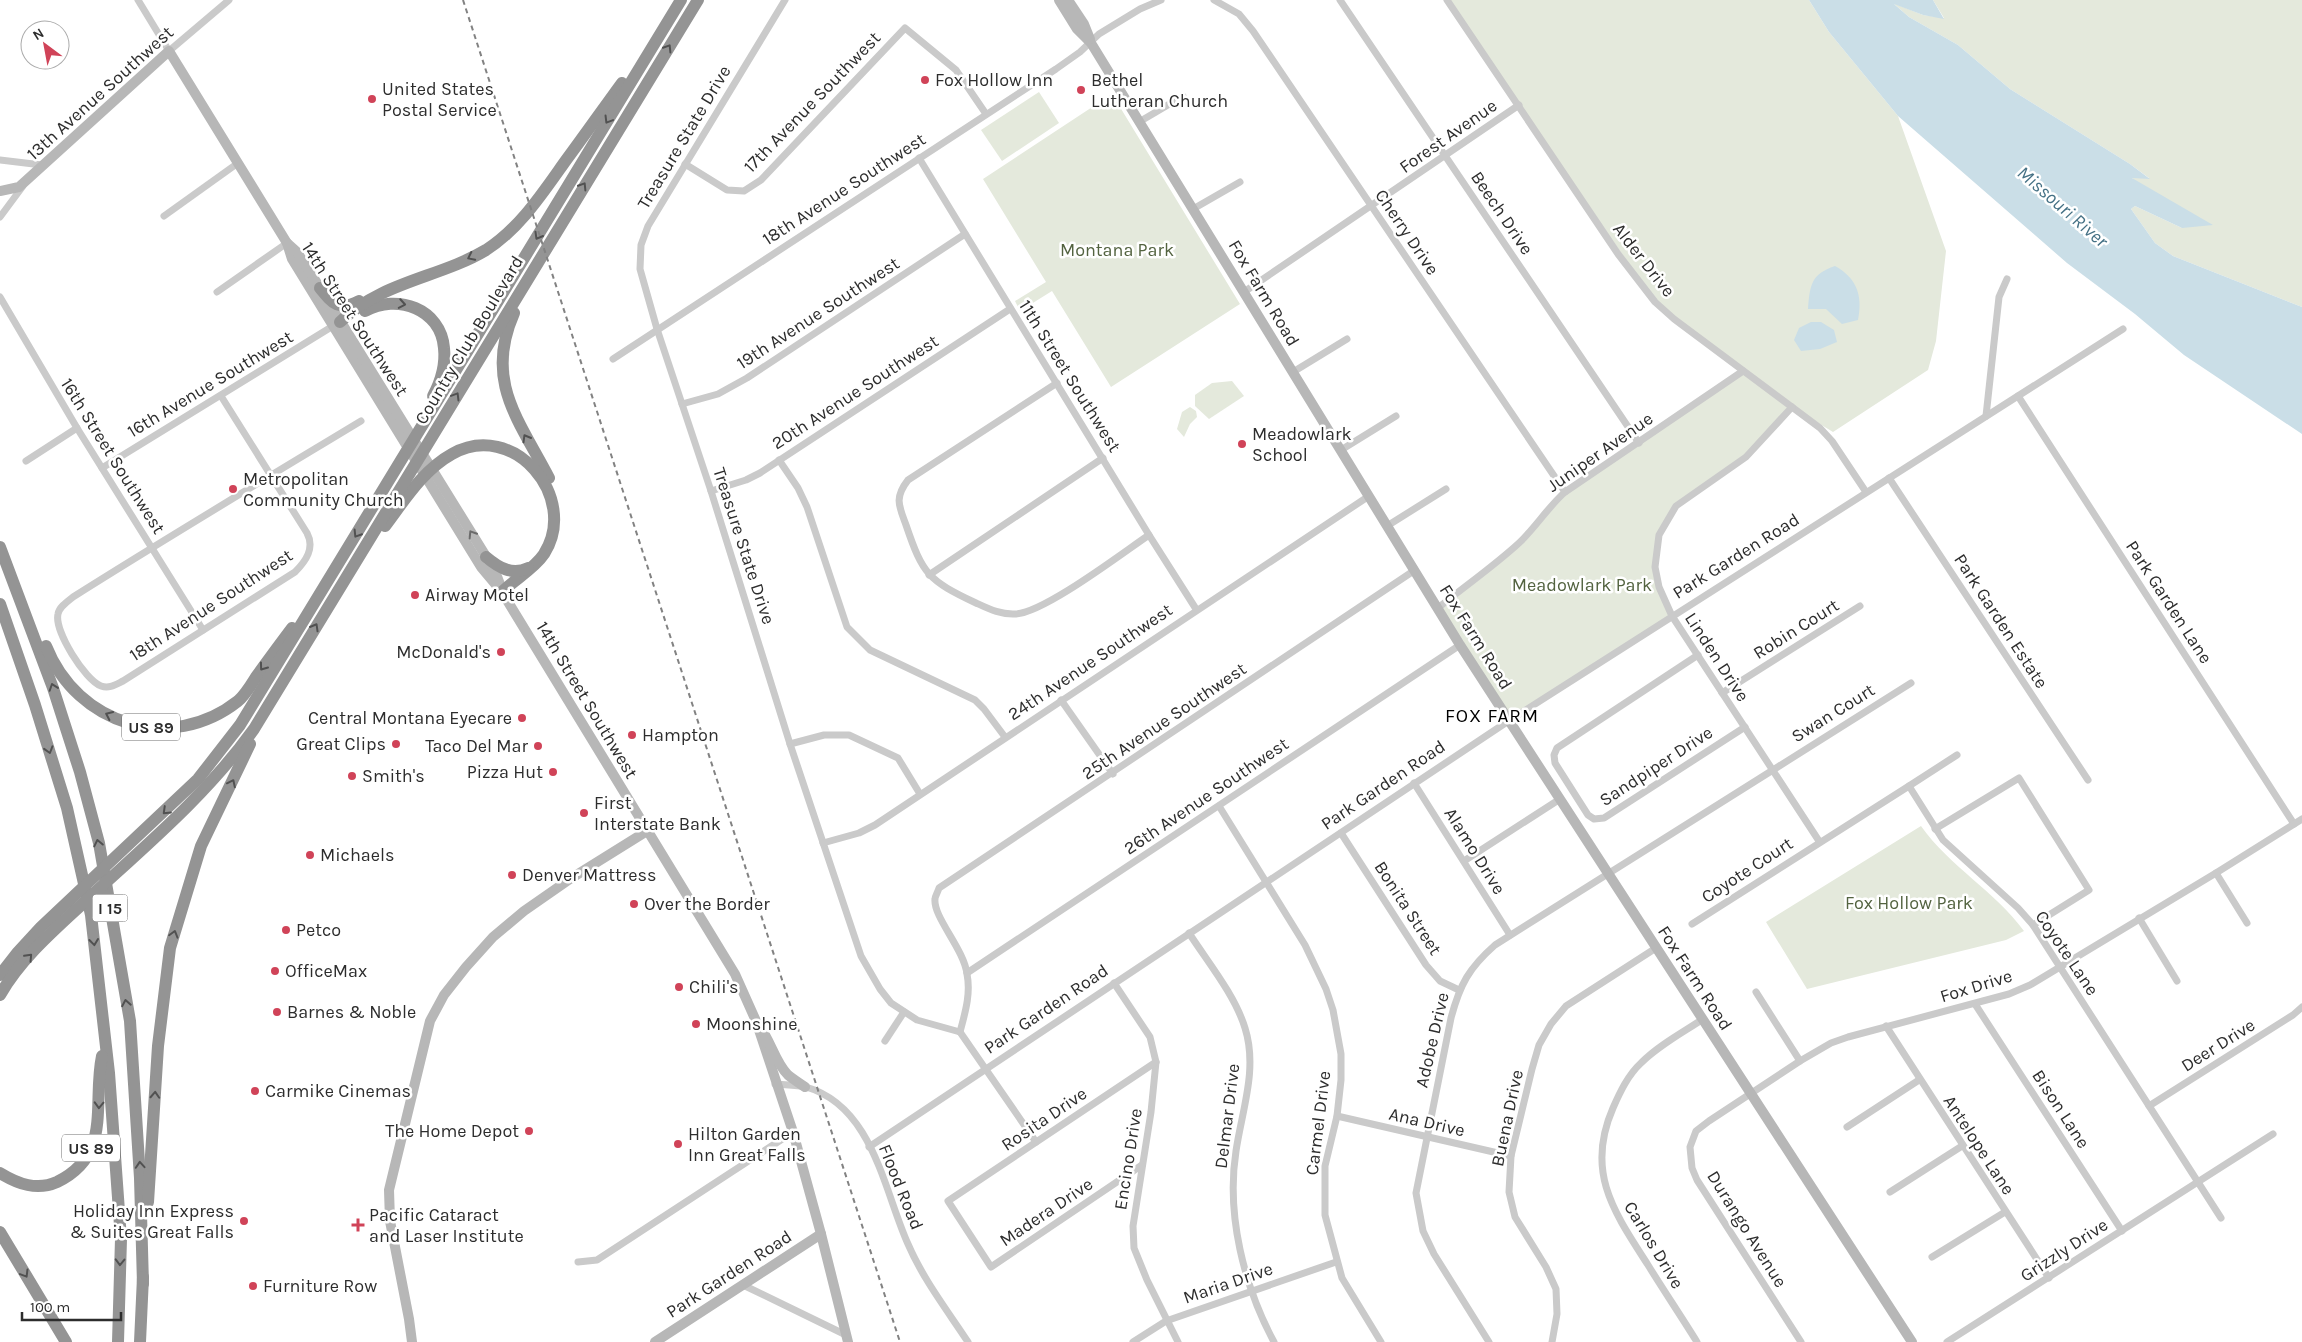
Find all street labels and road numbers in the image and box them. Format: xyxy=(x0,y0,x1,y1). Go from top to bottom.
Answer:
street label: 13th Avenue Southwest xyxy=(22,21,178,165)
street label: 17th Avenue Southwest xyxy=(739,27,885,177)
street label: Treasure State Drive xyxy=(632,61,736,213)
street label: Forest Avenue xyxy=(1395,94,1501,178)
street label: 18th Avenue Southwest xyxy=(758,128,930,250)
street label: Beech Drive xyxy=(1466,167,1538,259)
street label: Cherry Drive xyxy=(1370,185,1444,279)
street label: Alder Drive xyxy=(1608,219,1680,301)
street label: Fox Farm Road xyxy=(1224,236,1304,350)
street label: 14th Street Southwest xyxy=(297,238,413,400)
street label: Country Club Boulevard xyxy=(410,252,528,428)
street label: 19th Avenue Southwest xyxy=(733,252,904,374)
street label: 11th Street Southwest xyxy=(1014,296,1126,456)
street label: 16th Avenue Southwest xyxy=(123,326,297,442)
street label: 20th Avenue Southwest xyxy=(768,330,943,454)
street label: 16th Street Southwest xyxy=(56,374,170,538)
street label: Juniper Avenue xyxy=(1543,407,1657,497)
street label: Treasure State Drive xyxy=(708,465,780,627)
street label: Park Garden Road xyxy=(1669,508,1803,604)
street label: Park Garden Lane xyxy=(2121,536,2217,668)
street label: 18th Avenue Southwest xyxy=(125,544,297,666)
street label: Park Garden Estate xyxy=(1949,550,2053,692)
street label: Fox Farm Road xyxy=(1435,580,1517,694)
street label: Robin Court xyxy=(1749,594,1843,664)
street label: 24th Avenue Southwest xyxy=(1004,599,1177,725)
street label: Linden Drive xyxy=(1680,608,1754,706)
street label: 14th Street Southwest xyxy=(531,617,643,783)
street label: 25th Avenue Southwest xyxy=(1078,658,1251,784)
street label: Swan Court xyxy=(1787,679,1879,747)
road number: US 89 xyxy=(122,714,180,740)
street label: Sandpiper Drive xyxy=(1595,721,1717,811)
street label: 26th Avenue Southwest xyxy=(1119,733,1293,859)
street label: Park Garden Road xyxy=(1317,735,1449,835)
street label: Alamo Drive xyxy=(1440,803,1510,899)
street label: Coyote Court xyxy=(1697,832,1797,908)
street label: Bonita Street xyxy=(1369,857,1447,959)
road number: I 15 xyxy=(92,894,128,921)
street label: Coyote Lane xyxy=(2031,906,2103,1000)
street label: Fox Farm Road xyxy=(1653,922,1737,1034)
street label: Park Garden Road xyxy=(980,959,1112,1059)
street label: Fox Drive xyxy=(1937,965,2015,1007)
street label: Adobe Drive xyxy=(1410,990,1454,1090)
street label: Deer Drive xyxy=(2177,1014,2259,1076)
street label: Delmar Drive xyxy=(1210,1062,1244,1170)
street label: Bison Lane xyxy=(2027,1066,2095,1152)
street label: Buena Drive xyxy=(1486,1068,1528,1168)
street label: Carmel Drive xyxy=(1301,1070,1335,1176)
street label: Rosita Drive xyxy=(997,1082,1091,1156)
street label: Antelope Lane xyxy=(1939,1091,2019,1199)
street label: Ana Drive xyxy=(1387,1103,1467,1141)
street label: Encino Drive xyxy=(1109,1107,1147,1211)
road number: US 89 xyxy=(62,1134,120,1162)
street label: Flood Road xyxy=(874,1141,928,1233)
street label: Durango Avenue xyxy=(1702,1167,1792,1291)
street label: Madera Drive xyxy=(995,1173,1097,1251)
street label: Carlos Drive xyxy=(1619,1197,1689,1293)
street label: Grizzly Drive xyxy=(2016,1213,2112,1287)
street label: Park Garden Road xyxy=(662,1225,796,1323)
street label: Maria Drive xyxy=(1180,1257,1276,1309)

